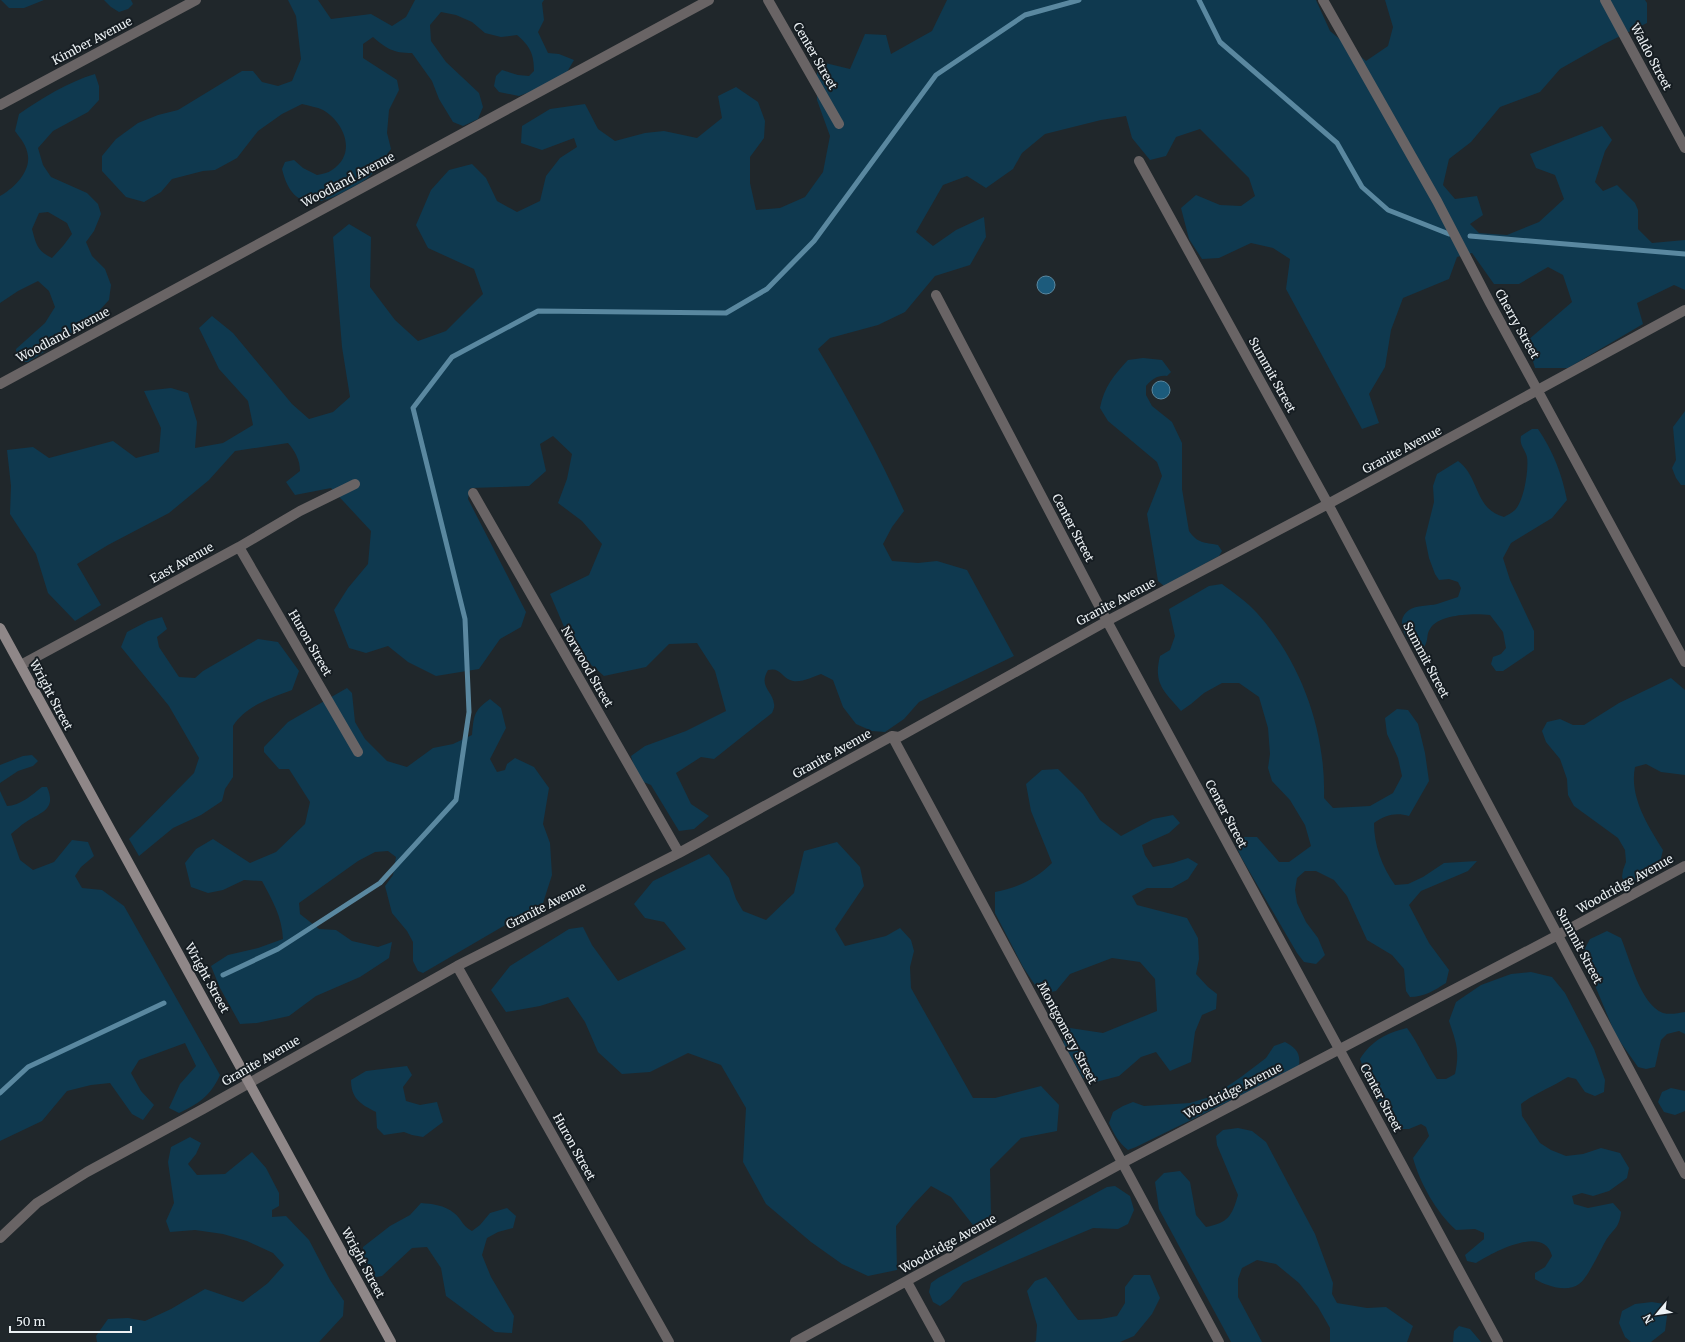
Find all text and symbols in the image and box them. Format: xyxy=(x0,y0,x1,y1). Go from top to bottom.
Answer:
street label: Kimber Avenue xyxy=(49,13,134,68)
street label: Center Street xyxy=(790,20,841,92)
street label: Waldo Street xyxy=(1627,20,1675,93)
street label: Woodland Avenue xyxy=(298,149,397,211)
street label: Cherry Street xyxy=(1492,286,1543,361)
street label: Woodland Avenue xyxy=(13,304,112,366)
street label: Summit Street xyxy=(1246,334,1299,415)
street label: Granite Avenue xyxy=(1360,422,1444,477)
street label: Center Street xyxy=(1049,491,1098,565)
street label: East Avenue xyxy=(147,539,216,586)
street label: Granite Avenue xyxy=(1074,574,1158,629)
street label: Huron Street xyxy=(285,607,336,679)
street label: Summit Street xyxy=(1400,619,1453,701)
street label: Norwood Street xyxy=(558,624,617,710)
street label: Wright Street xyxy=(26,656,76,733)
street label: Granite Avenue xyxy=(790,726,874,781)
street label: Center Street xyxy=(1202,777,1251,851)
street label: Woodridge Avenue xyxy=(1573,851,1676,917)
street label: Granite Avenue xyxy=(503,879,588,932)
street label: Summit Street xyxy=(1553,905,1606,987)
street label: Wright Street xyxy=(182,939,233,1016)
street label: Montgomery Street xyxy=(1034,979,1101,1086)
street label: Granite Avenue xyxy=(219,1032,302,1089)
street label: Woodridge Avenue xyxy=(1180,1059,1284,1122)
street label: Center Street xyxy=(1357,1061,1406,1135)
street label: Huron Street xyxy=(550,1111,599,1183)
street label: Woodridge Avenue xyxy=(896,1211,999,1277)
street label: Wright Street xyxy=(338,1224,388,1301)
north arrow xyxy=(1637,1294,1677,1334)
scale bar xyxy=(10,1308,131,1334)
text: N xyxy=(1640,1311,1656,1326)
text: 50 m xyxy=(16,1314,45,1329)

